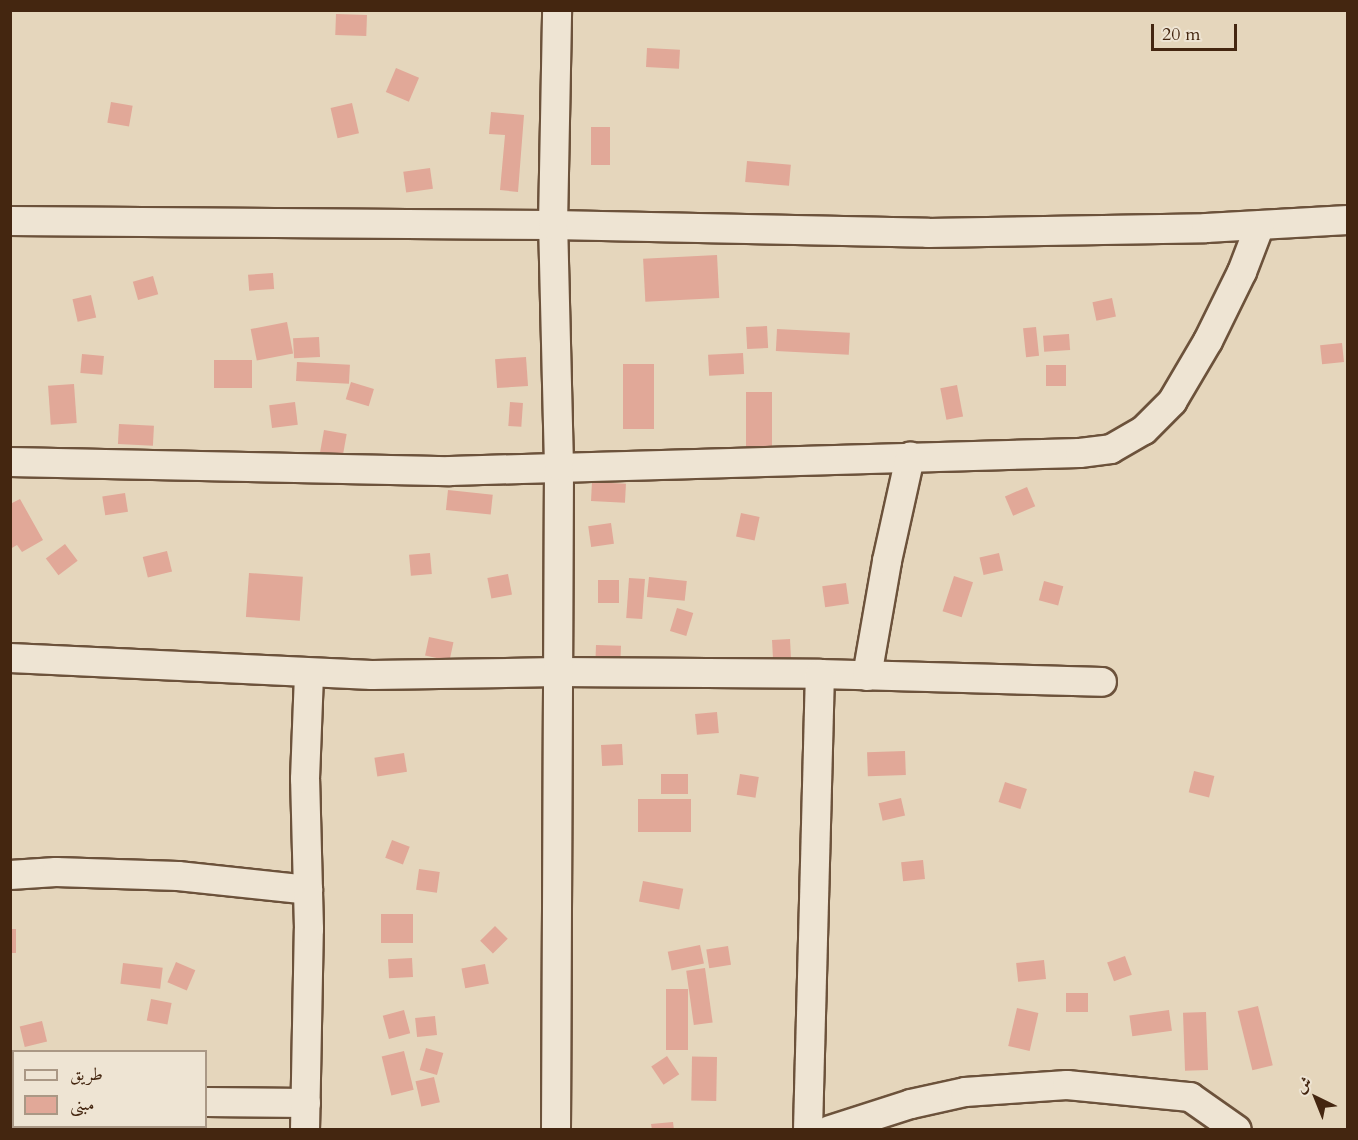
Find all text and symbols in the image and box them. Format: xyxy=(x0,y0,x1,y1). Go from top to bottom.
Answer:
scale bar xyxy=(1154,12,1240,50)
text: 20 m xyxy=(1162,22,1201,47)
legend xyxy=(12,1050,207,1128)
text: طريق xyxy=(70,1062,103,1087)
north arrow xyxy=(1286,1068,1346,1128)
text: ش xyxy=(1290,1071,1317,1098)
text: مبنى xyxy=(70,1092,95,1117)

